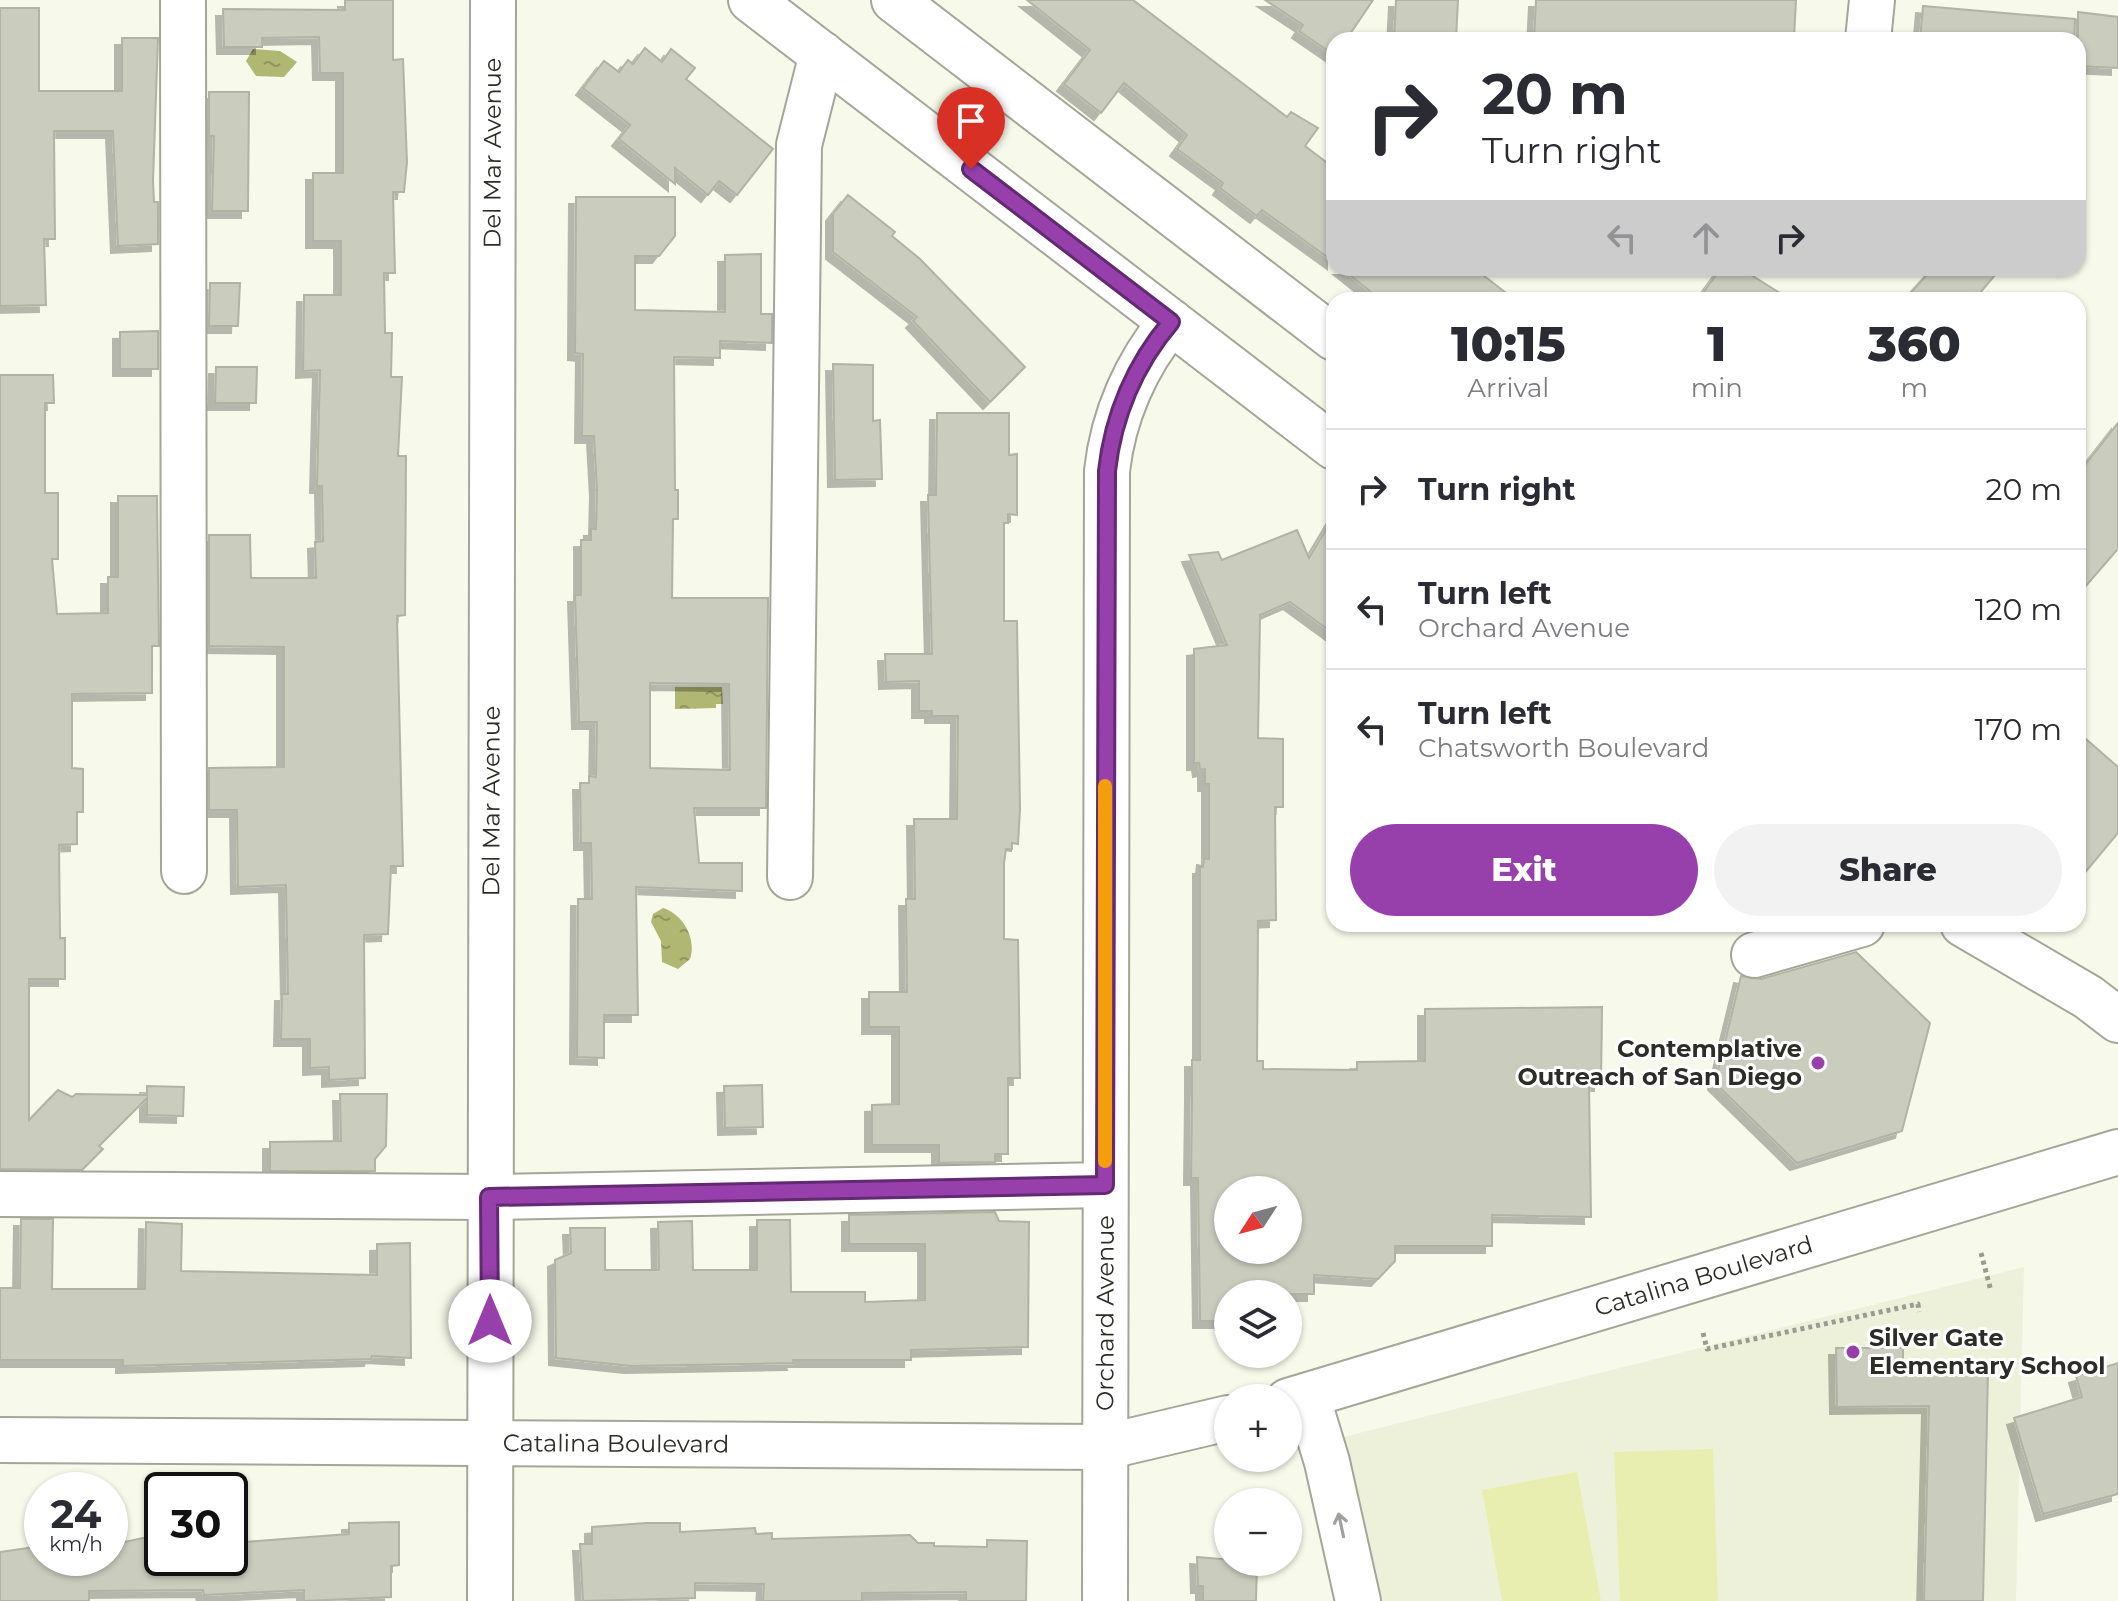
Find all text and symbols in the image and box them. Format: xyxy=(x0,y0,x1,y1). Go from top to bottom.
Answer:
street label: Del Mar Avenue xyxy=(478,58,507,248)
text: 20 m xyxy=(1482,60,1628,128)
icon: right xyxy=(1350,64,1454,168)
pin xyxy=(937,87,1005,169)
icon: arrive xyxy=(949,99,993,143)
text: Turn right xyxy=(1482,128,1662,172)
icon: left xyxy=(1600,216,1644,260)
icon: ahead xyxy=(1684,216,1728,260)
icon: right xyxy=(1768,216,1812,260)
text: 10:15 xyxy=(1451,315,1566,373)
text: 1 xyxy=(1707,315,1726,373)
text: 360 xyxy=(1868,315,1961,373)
text: Arrival xyxy=(1467,372,1549,404)
text: min xyxy=(1691,372,1743,404)
text: m xyxy=(1901,372,1928,404)
icon: right xyxy=(1350,467,1394,511)
text: Turn right xyxy=(1418,471,1575,508)
text: 20 m xyxy=(1985,471,2062,508)
text: Turn left xyxy=(1418,575,1551,612)
icon: left xyxy=(1350,587,1394,631)
text: 120 m xyxy=(1975,591,2062,628)
text: Orchard Avenue xyxy=(1418,612,1630,644)
text: Turn left xyxy=(1418,695,1551,732)
street label: Del Mar Avenue xyxy=(476,706,506,896)
icon: left xyxy=(1350,707,1394,751)
text: 170 m xyxy=(1975,711,2062,748)
text: Chatsworth Boulevard xyxy=(1418,732,1709,764)
button: Exit xyxy=(1350,824,1698,916)
button: Share xyxy=(1714,824,2062,916)
place label: Contemplative Outreach of San Diego xyxy=(1518,1034,1802,1091)
marker: Contemplative Outreach of San Diego xyxy=(1809,1054,1827,1072)
north arrow xyxy=(1214,1176,1302,1264)
map controls xyxy=(1214,1176,1302,1576)
street label: Orchard Avenue xyxy=(1090,1215,1120,1411)
street label: Catalina Boulevard xyxy=(1591,1229,1816,1322)
position arrow xyxy=(448,1279,532,1363)
button: layers xyxy=(1214,1280,1302,1368)
place label: Silver Gate Elementary School xyxy=(1869,1323,2106,1380)
marker: Silver Gate Elementary School xyxy=(1844,1343,1862,1361)
button: + xyxy=(1214,1384,1302,1472)
street label: Catalina Boulevard xyxy=(503,1428,729,1459)
speed limit sign: 30 xyxy=(144,1472,248,1576)
button: − xyxy=(1214,1488,1302,1576)
text: 24 xyxy=(51,1489,101,1538)
one-way arrow xyxy=(1332,1513,1347,1538)
text: km/h xyxy=(49,1532,103,1556)

